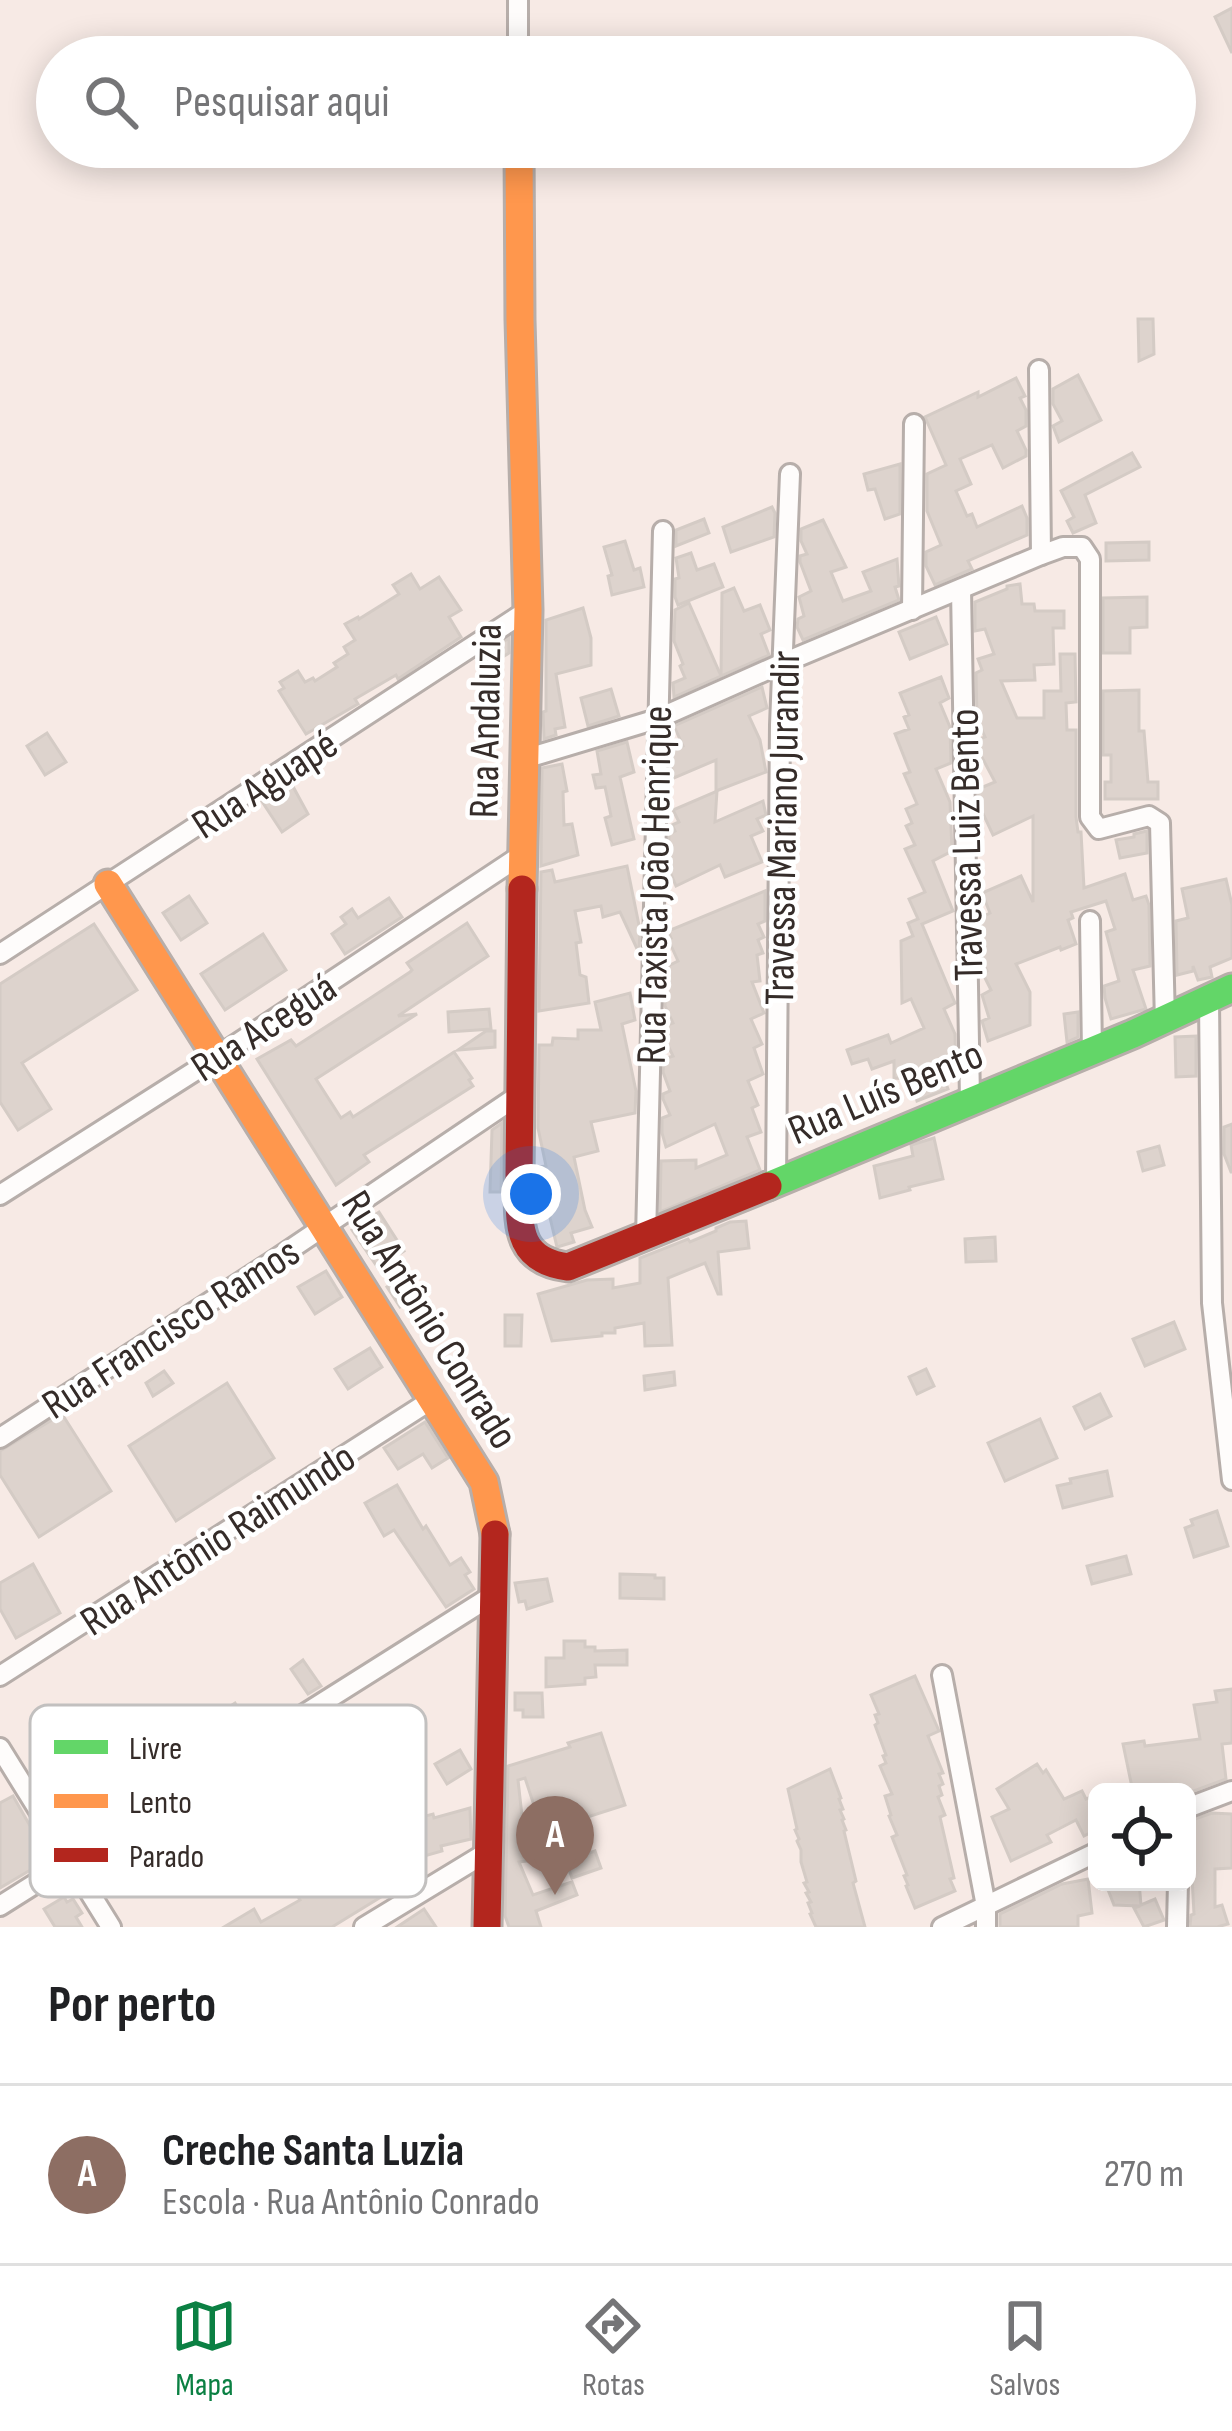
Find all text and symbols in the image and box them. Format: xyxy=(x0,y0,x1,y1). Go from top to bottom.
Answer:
search box xyxy=(36,36,1196,168)
icon: search xyxy=(78,69,144,135)
text: Pesquisar aqui xyxy=(174,75,390,130)
street label: Rua Andaluzia xyxy=(459,623,514,819)
street label: Travessa Mariano Jurandir xyxy=(755,650,812,1006)
street label: Rua Taxista João Henrique xyxy=(627,705,684,1065)
street label: Travessa Luiz Bento xyxy=(940,708,995,982)
street label: Rua Aguapé xyxy=(183,719,348,851)
street label: Rua Aceguá xyxy=(182,962,346,1094)
street label: Rua Luís Bento xyxy=(781,1030,991,1157)
your location xyxy=(501,1164,561,1224)
street label: Rua Antônio Conrado xyxy=(329,1182,529,1459)
street label: Rua Francisco Ramos xyxy=(33,1227,309,1431)
street label: Rua Antônio Raimundo xyxy=(72,1432,365,1648)
legend xyxy=(30,1705,426,1897)
text: Livre xyxy=(129,1729,182,1769)
text: Lento xyxy=(129,1783,192,1823)
map controls xyxy=(1088,1783,1196,1891)
button: locate xyxy=(1088,1783,1196,1891)
pin: A xyxy=(516,1796,594,1895)
text: Parado xyxy=(129,1837,204,1877)
text: Por perto xyxy=(48,1975,216,2036)
text: Creche Santa Luzia xyxy=(162,2124,464,2179)
text: A xyxy=(78,2151,96,2198)
text: 270 m xyxy=(1104,2151,1184,2198)
text: Escola · Rua Antônio Conrado xyxy=(162,2179,540,2226)
tab: Mapa xyxy=(171,2293,237,2405)
tab: Rotas xyxy=(580,2293,646,2405)
tab: Salvos xyxy=(989,2293,1060,2405)

